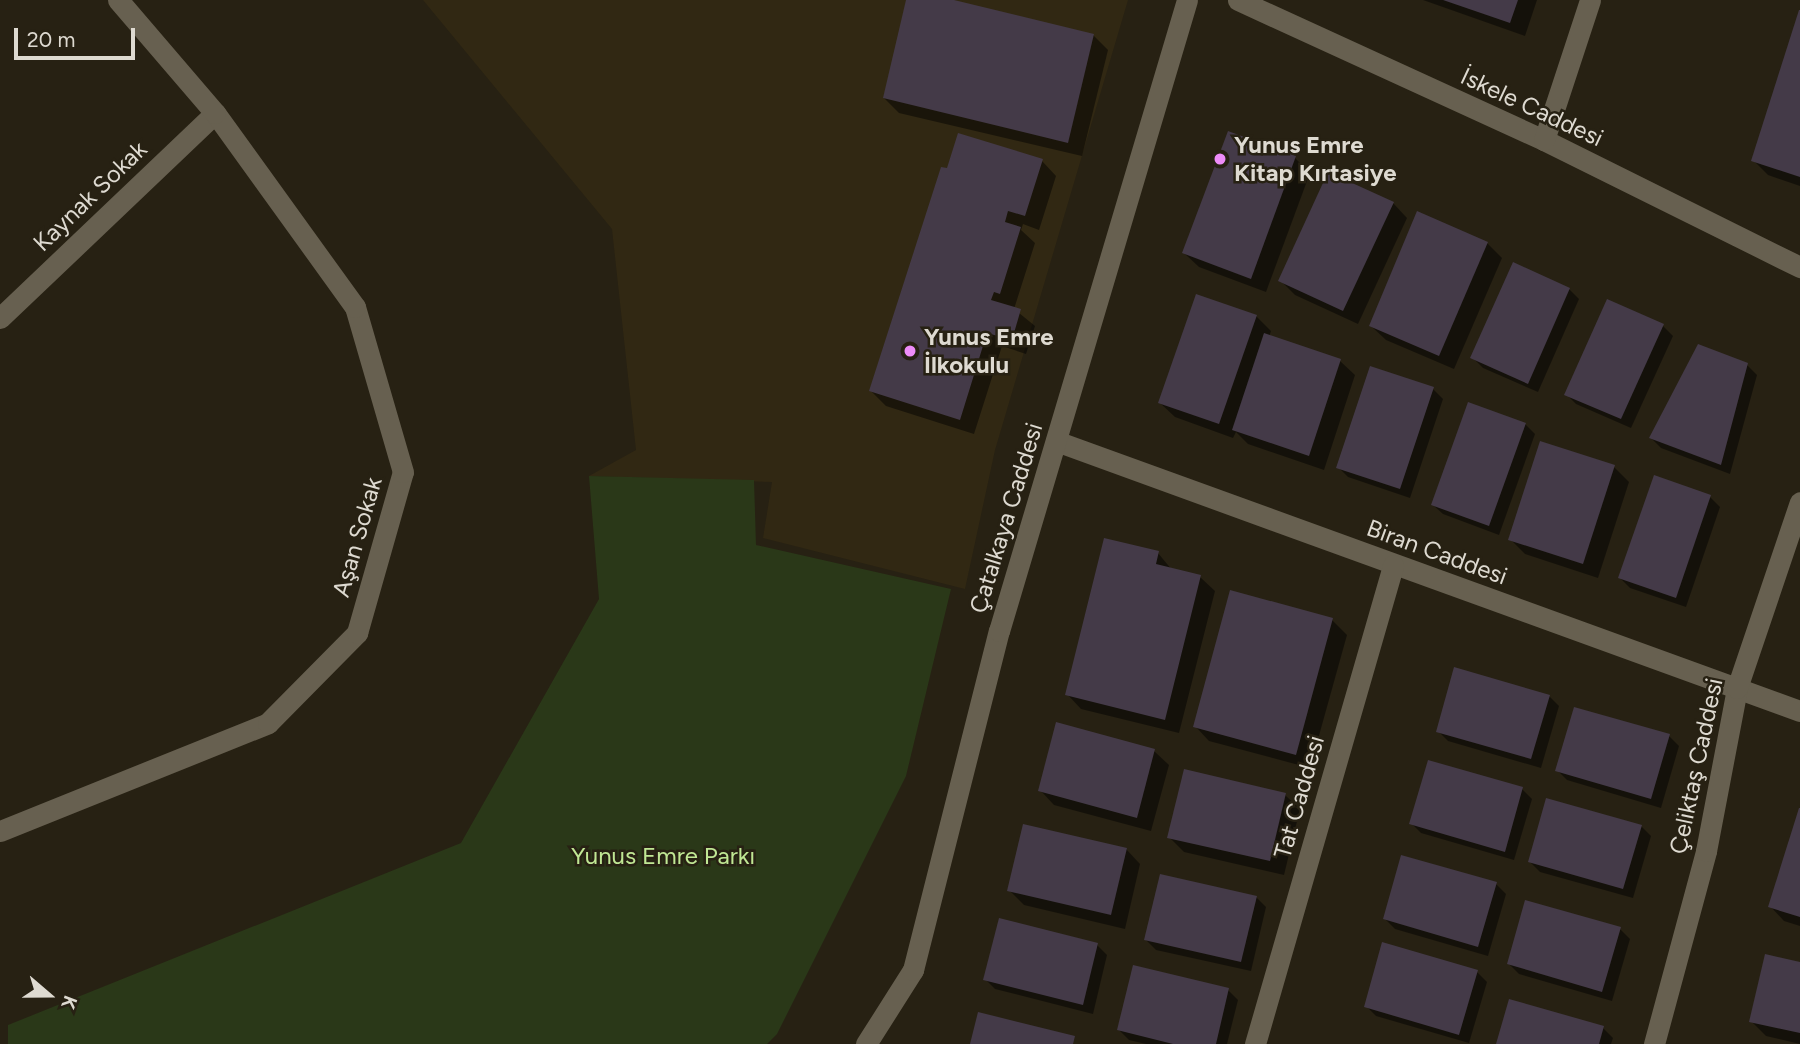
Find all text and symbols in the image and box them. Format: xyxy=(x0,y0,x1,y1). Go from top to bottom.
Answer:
scale bar xyxy=(18,14,138,58)
text: 20 m xyxy=(27,27,75,52)
street label: İskele Caddesi xyxy=(1456,61,1608,153)
place label: Yunus Emre Kitap Kırtasiye xyxy=(1234,131,1396,187)
street label: Kaynak Sokak xyxy=(27,135,153,257)
marker: Yunus Emre Kitap Kırtasiye xyxy=(1212,151,1228,167)
place label: Yunus Emre İlkokulu xyxy=(924,323,1054,379)
marker: Yunus Emre İlkokulu xyxy=(902,343,918,359)
street label: Çatalkaya Caddesi xyxy=(963,419,1049,617)
street label: Aşan Sokak xyxy=(326,474,388,600)
street label: Biran Caddesi xyxy=(1363,513,1511,591)
street label: Çeliktaş Caddesi xyxy=(1663,676,1729,856)
street label: Tat Caddesi xyxy=(1268,732,1330,862)
park label: Yunus Emre Parkı xyxy=(571,842,755,870)
north arrow xyxy=(14,960,84,1030)
text: K xyxy=(56,992,82,1012)

